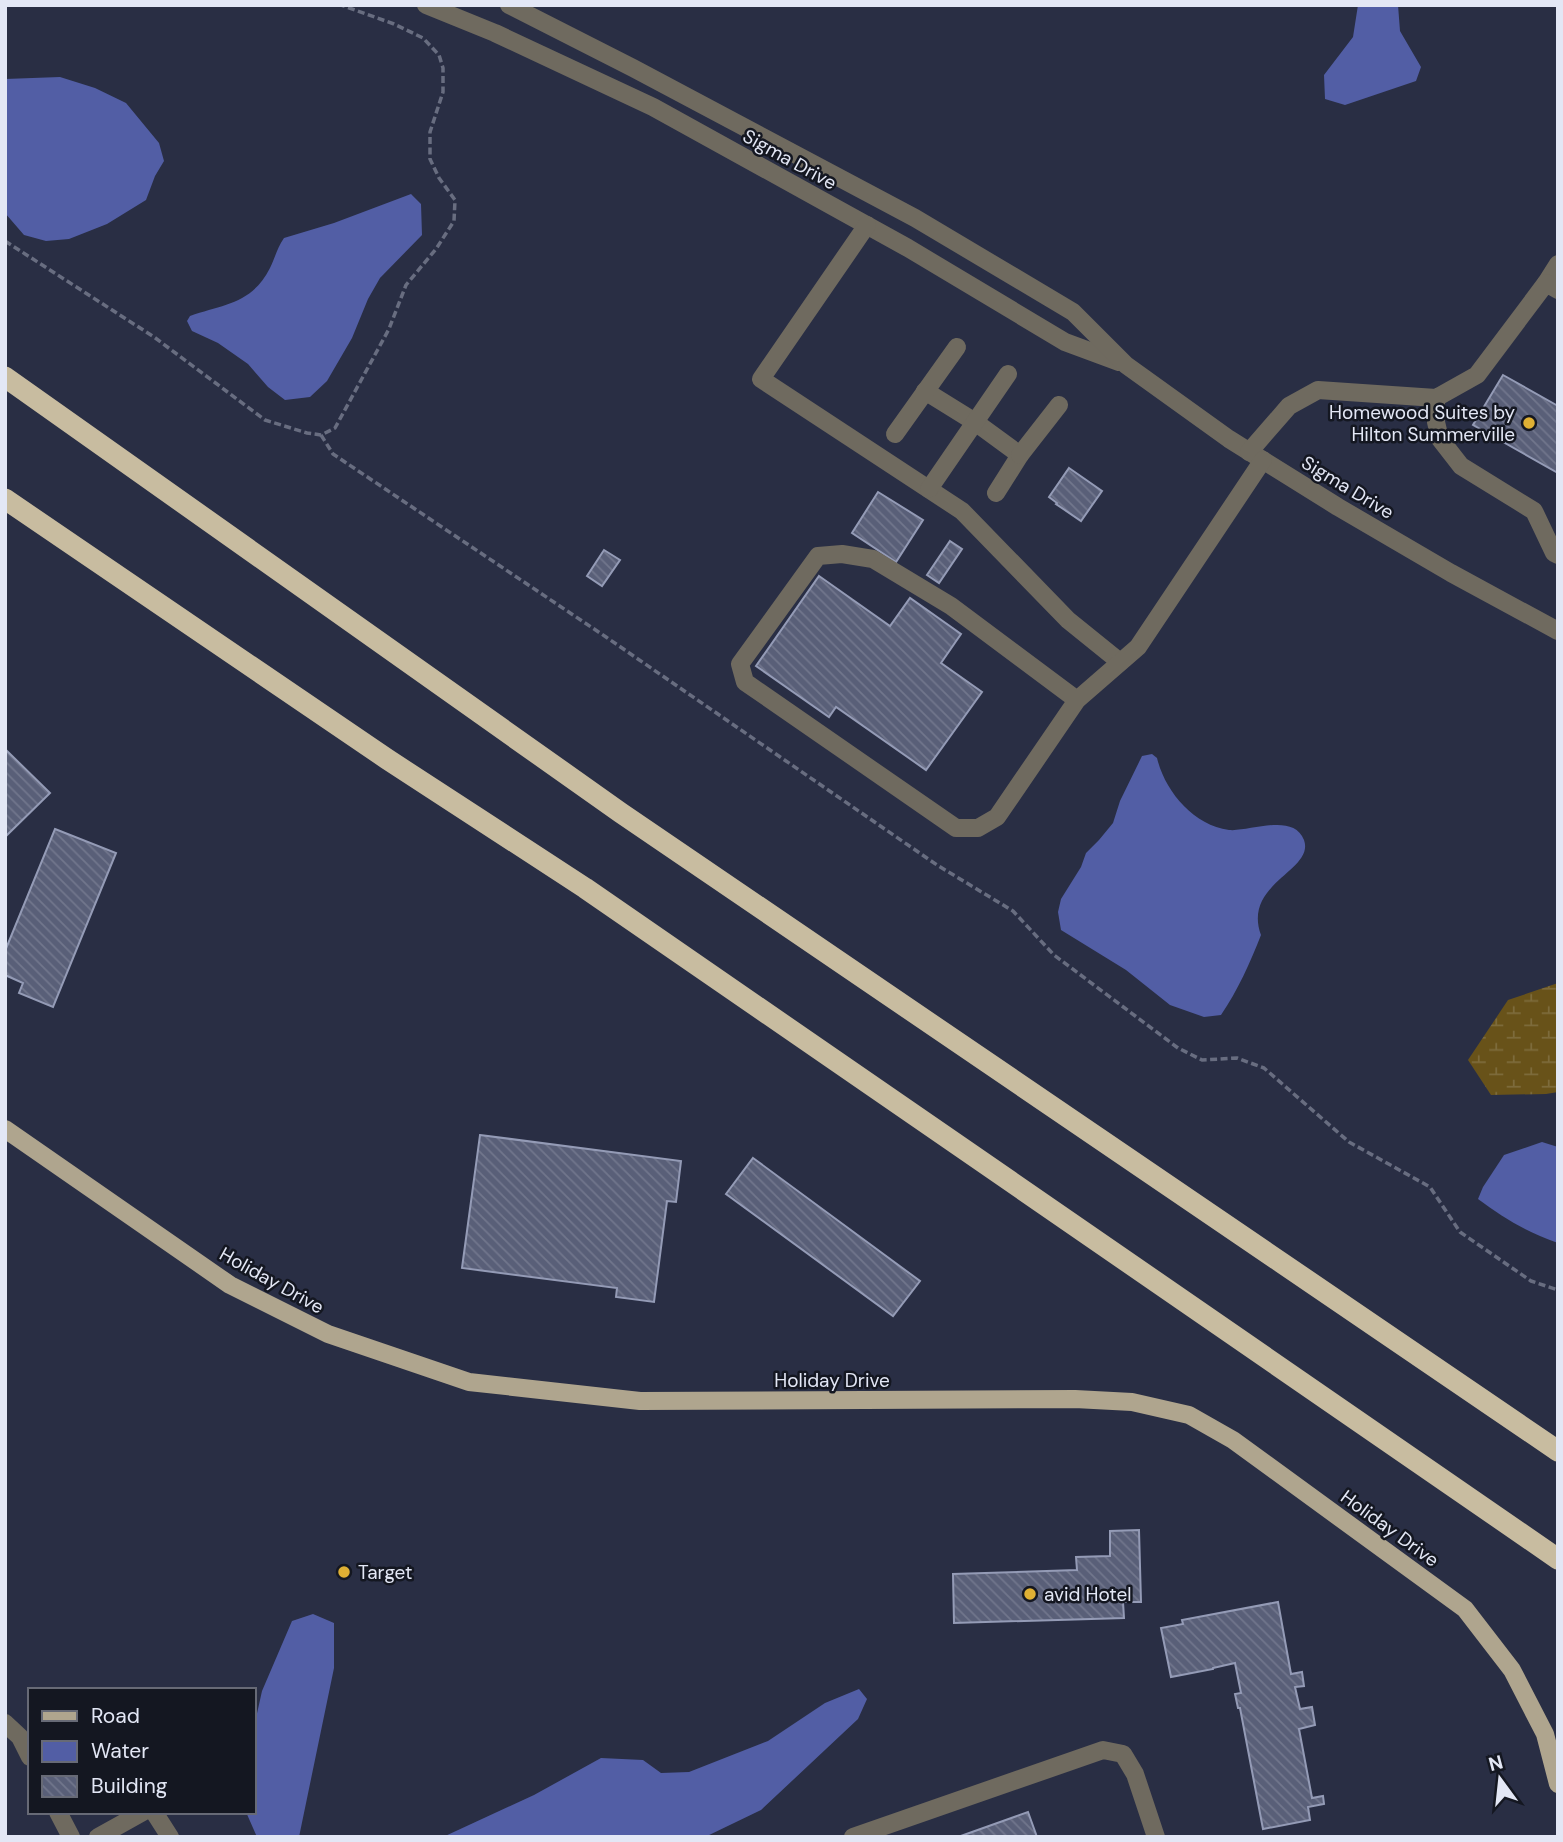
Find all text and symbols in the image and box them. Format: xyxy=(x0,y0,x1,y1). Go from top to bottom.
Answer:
street label: Sigma Drive xyxy=(738,123,841,195)
place label: Homewood Suites by Hilton Summerville xyxy=(1329,400,1515,447)
marker: Homewood Suites by Hilton Summerville xyxy=(1521,415,1537,431)
street label: Sigma Drive xyxy=(1297,450,1399,525)
street label: Holiday Drive xyxy=(215,1241,328,1319)
street label: Holiday Drive xyxy=(774,1368,890,1393)
street label: Holiday Drive xyxy=(1336,1484,1444,1572)
place label: Target xyxy=(358,1560,413,1585)
marker: Target xyxy=(336,1564,352,1580)
place label: avid Hotel xyxy=(1044,1582,1132,1607)
marker: avid Hotel xyxy=(1022,1586,1038,1602)
legend xyxy=(28,1688,256,1814)
text: Road xyxy=(91,1702,140,1730)
text: Water xyxy=(91,1737,149,1765)
north arrow xyxy=(1465,1744,1535,1814)
text: N xyxy=(1486,1749,1506,1777)
text: Building xyxy=(91,1772,168,1800)

